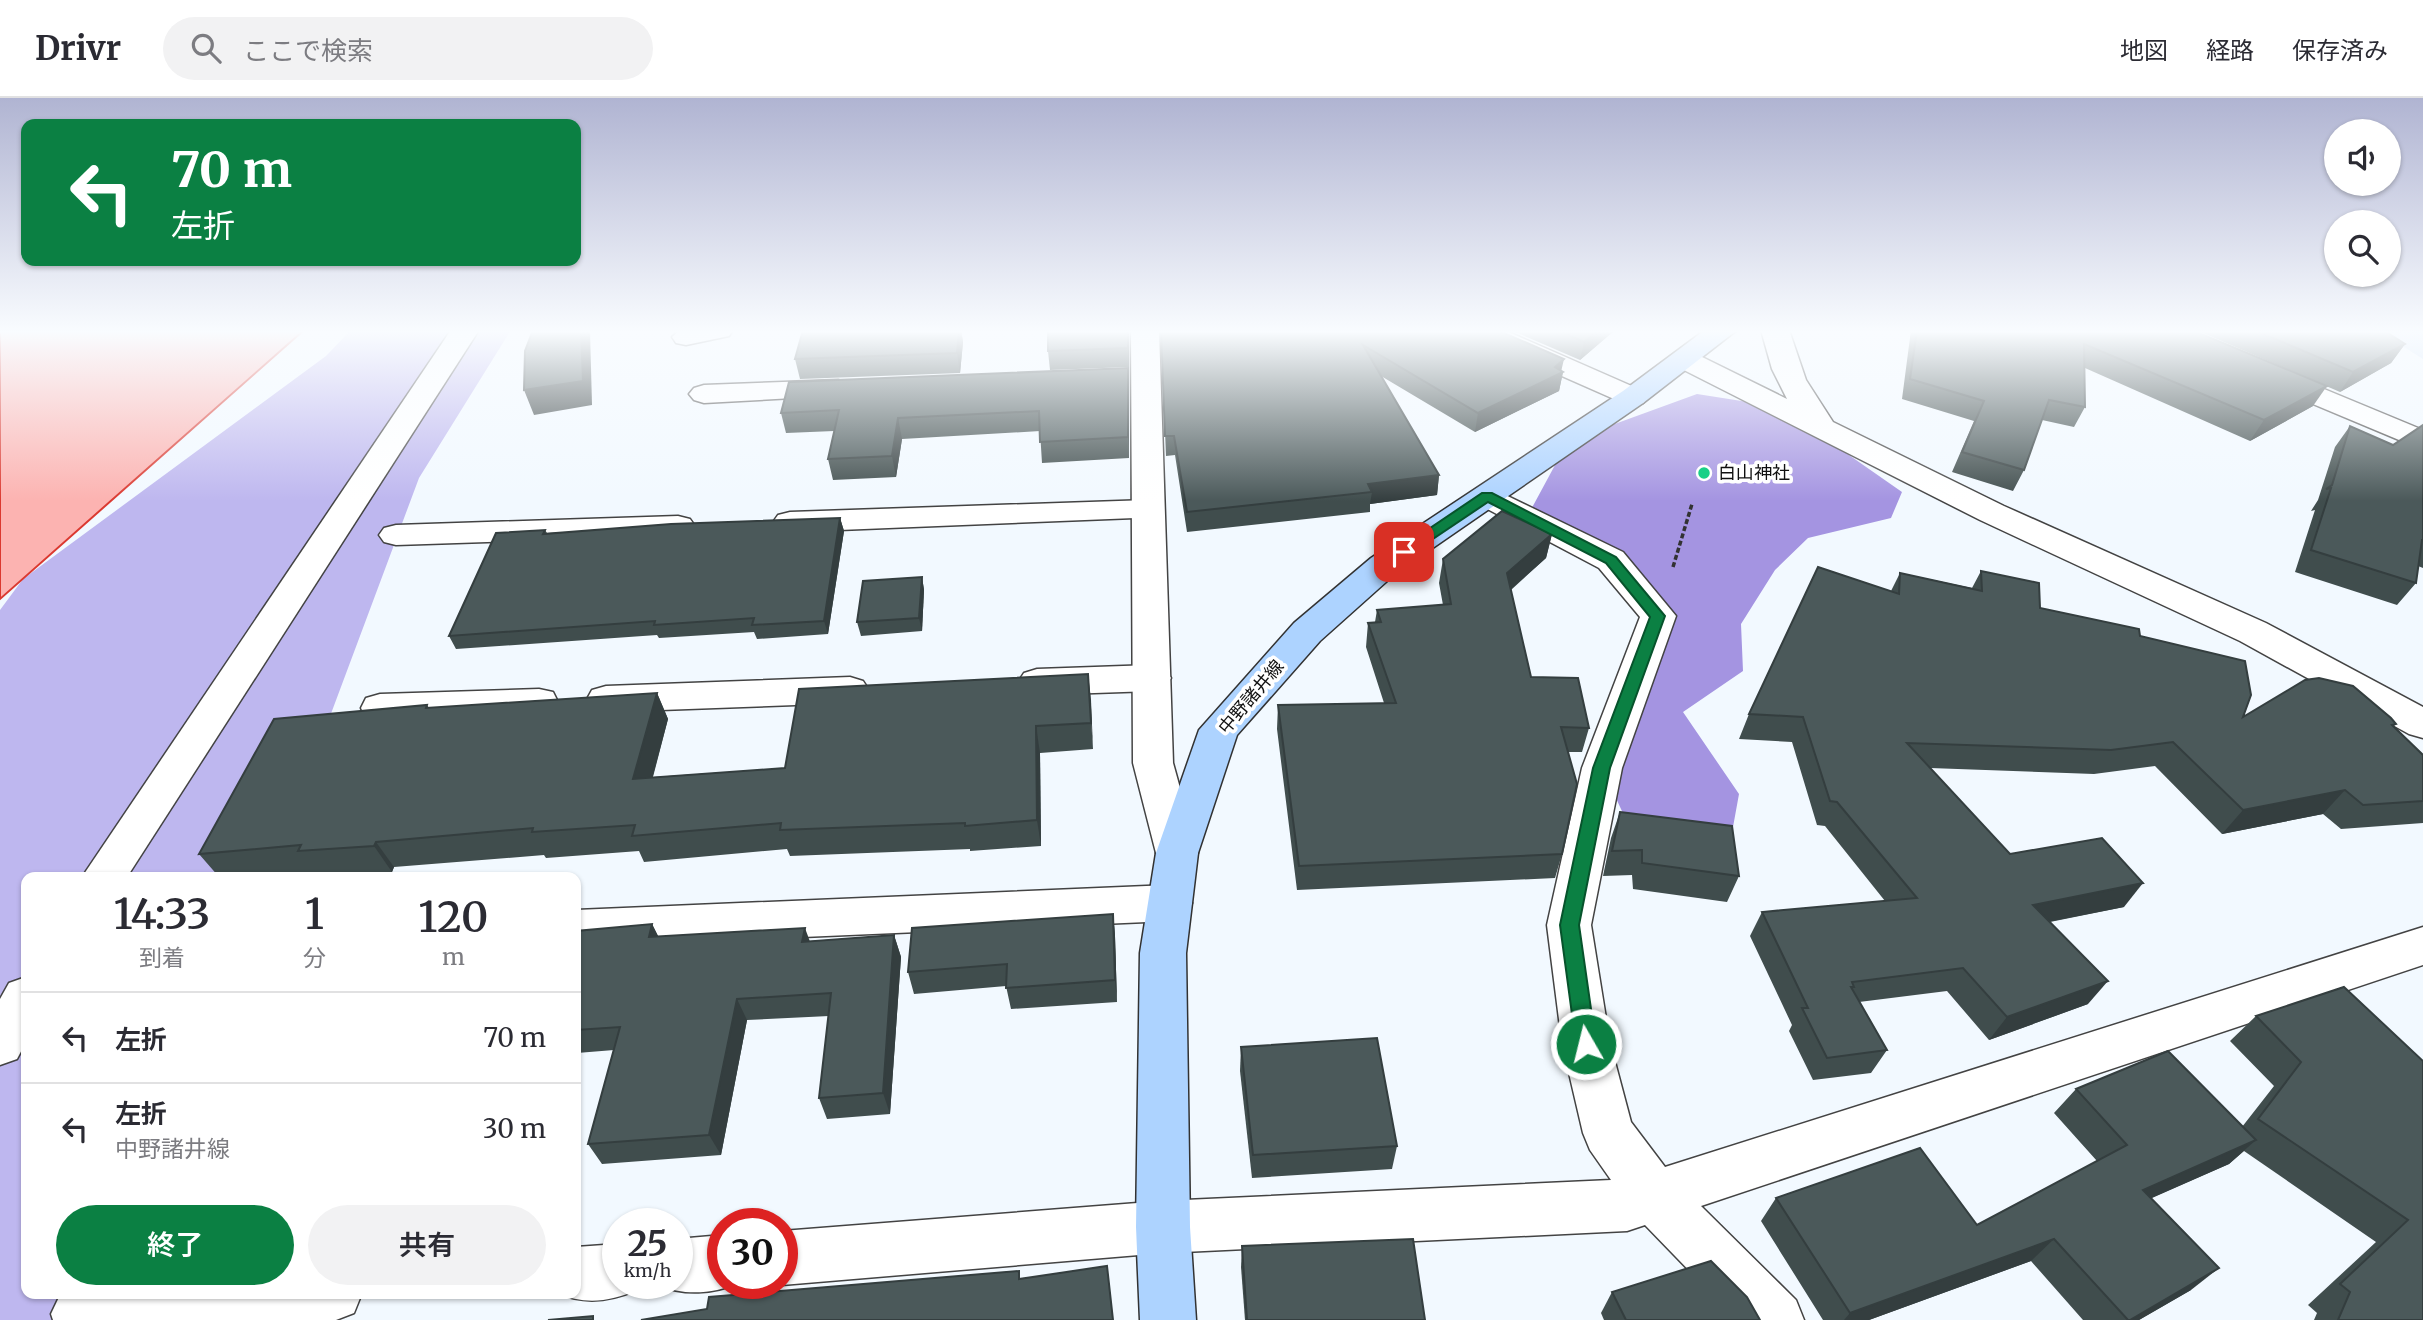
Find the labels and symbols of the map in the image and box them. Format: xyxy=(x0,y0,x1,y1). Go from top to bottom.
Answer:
place label: 白山神社 xyxy=(1718,461,1790,484)
marker: 白山神社 xyxy=(1696,465,1712,481)
pin xyxy=(1374,522,1434,582)
street label: 中野諸井線 xyxy=(1213,655,1288,739)
position arrow xyxy=(1549,1007,1623,1081)
speed limit sign: 30 xyxy=(707,1208,798,1299)

